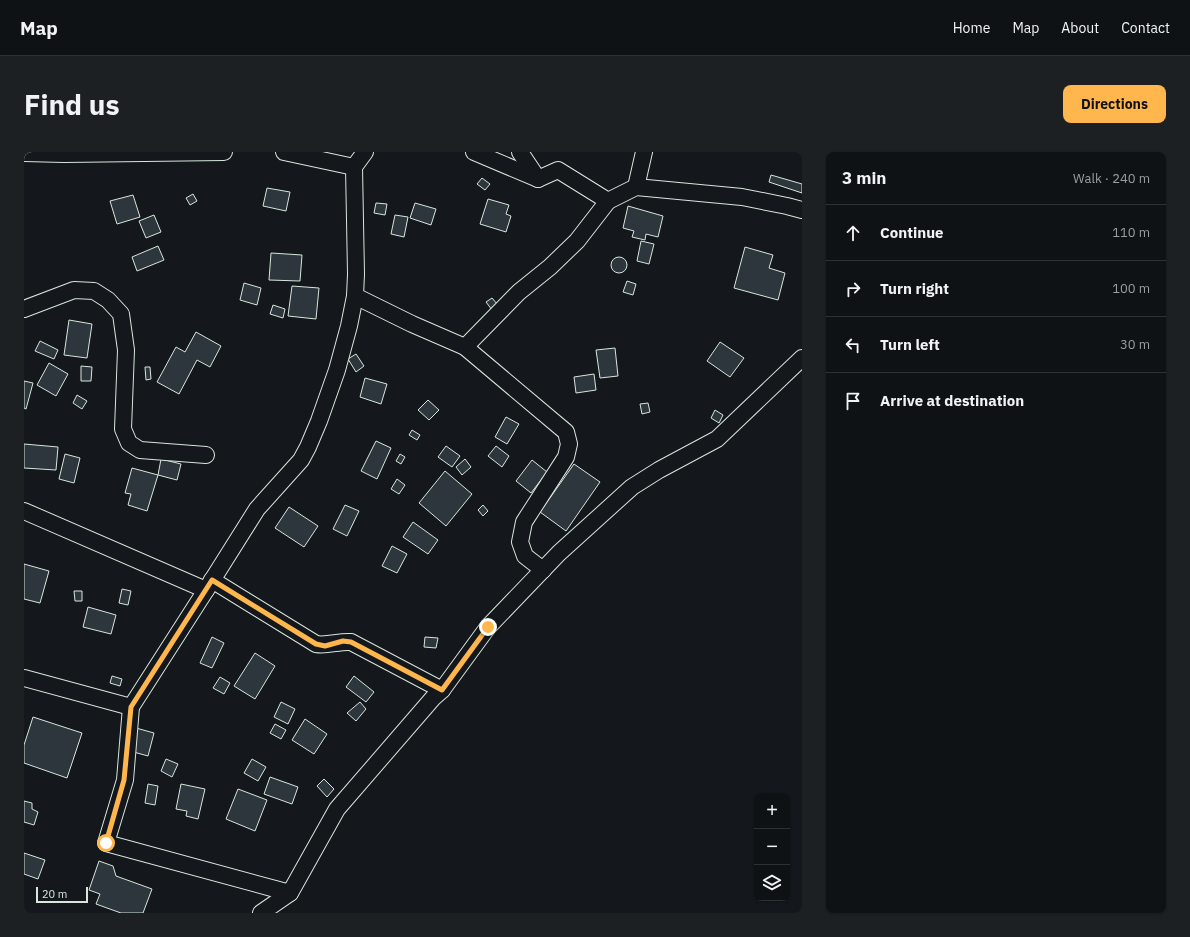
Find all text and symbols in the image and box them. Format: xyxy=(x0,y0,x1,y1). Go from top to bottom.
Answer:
text: Map xyxy=(20,16,58,40)
text: Home xyxy=(953,19,990,37)
text: Map xyxy=(1012,19,1039,37)
text: About xyxy=(1061,19,1099,37)
text: Contact xyxy=(1121,19,1170,37)
button: Directions xyxy=(1063,85,1166,123)
text: Find us xyxy=(24,86,120,123)
text: 3 min xyxy=(842,167,886,189)
text: Walk · 240 m xyxy=(1073,170,1150,187)
icon: ahead xyxy=(842,222,864,244)
text: Continue xyxy=(880,223,944,242)
text: 110 m xyxy=(1112,224,1150,241)
icon: right xyxy=(842,278,864,300)
text: Turn right xyxy=(880,279,949,298)
text: 100 m xyxy=(1112,280,1150,297)
icon: left xyxy=(842,334,864,356)
text: Turn left xyxy=(880,335,940,354)
text: 30 m xyxy=(1120,336,1150,353)
icon: arrive xyxy=(842,390,864,412)
text: Arrive at destination xyxy=(880,391,1024,410)
route end xyxy=(479,618,497,636)
map controls xyxy=(754,793,790,901)
button: + xyxy=(754,793,790,829)
button: − xyxy=(754,829,790,865)
route start xyxy=(97,834,115,852)
button: layers xyxy=(754,865,790,901)
scale bar xyxy=(36,885,88,904)
text: 20 m xyxy=(42,887,67,901)

